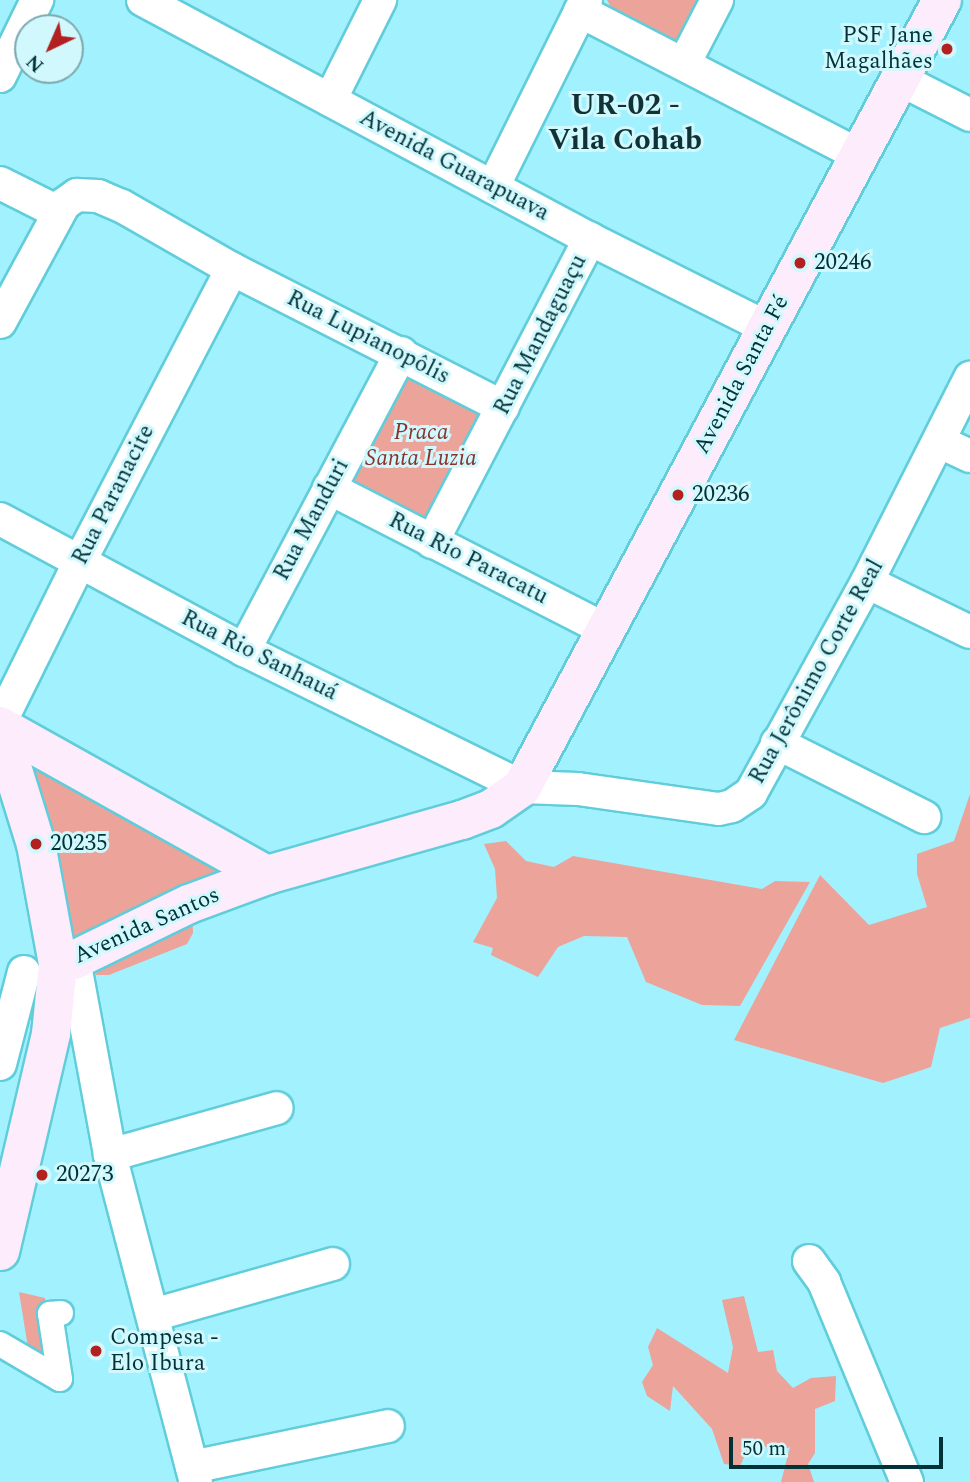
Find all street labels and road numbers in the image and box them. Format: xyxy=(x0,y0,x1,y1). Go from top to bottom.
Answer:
street label: Avenida Guarapuava xyxy=(354,104,554,228)
street label: Rua Mandaguaçu xyxy=(489,250,593,420)
street label: Rua Lupianopôlis xyxy=(282,285,454,391)
street label: Avenida Santa Fé xyxy=(689,291,795,459)
street label: Rua Paranacite xyxy=(67,420,161,570)
street label: Rua Manduri xyxy=(268,454,356,586)
street label: Rua Rio Paracatu xyxy=(384,507,552,611)
street label: Rua Jerônimo Corte Real xyxy=(744,555,890,789)
street label: Rua Rio Sanhauá xyxy=(176,605,342,707)
street label: Avenida Santos xyxy=(70,882,224,970)

